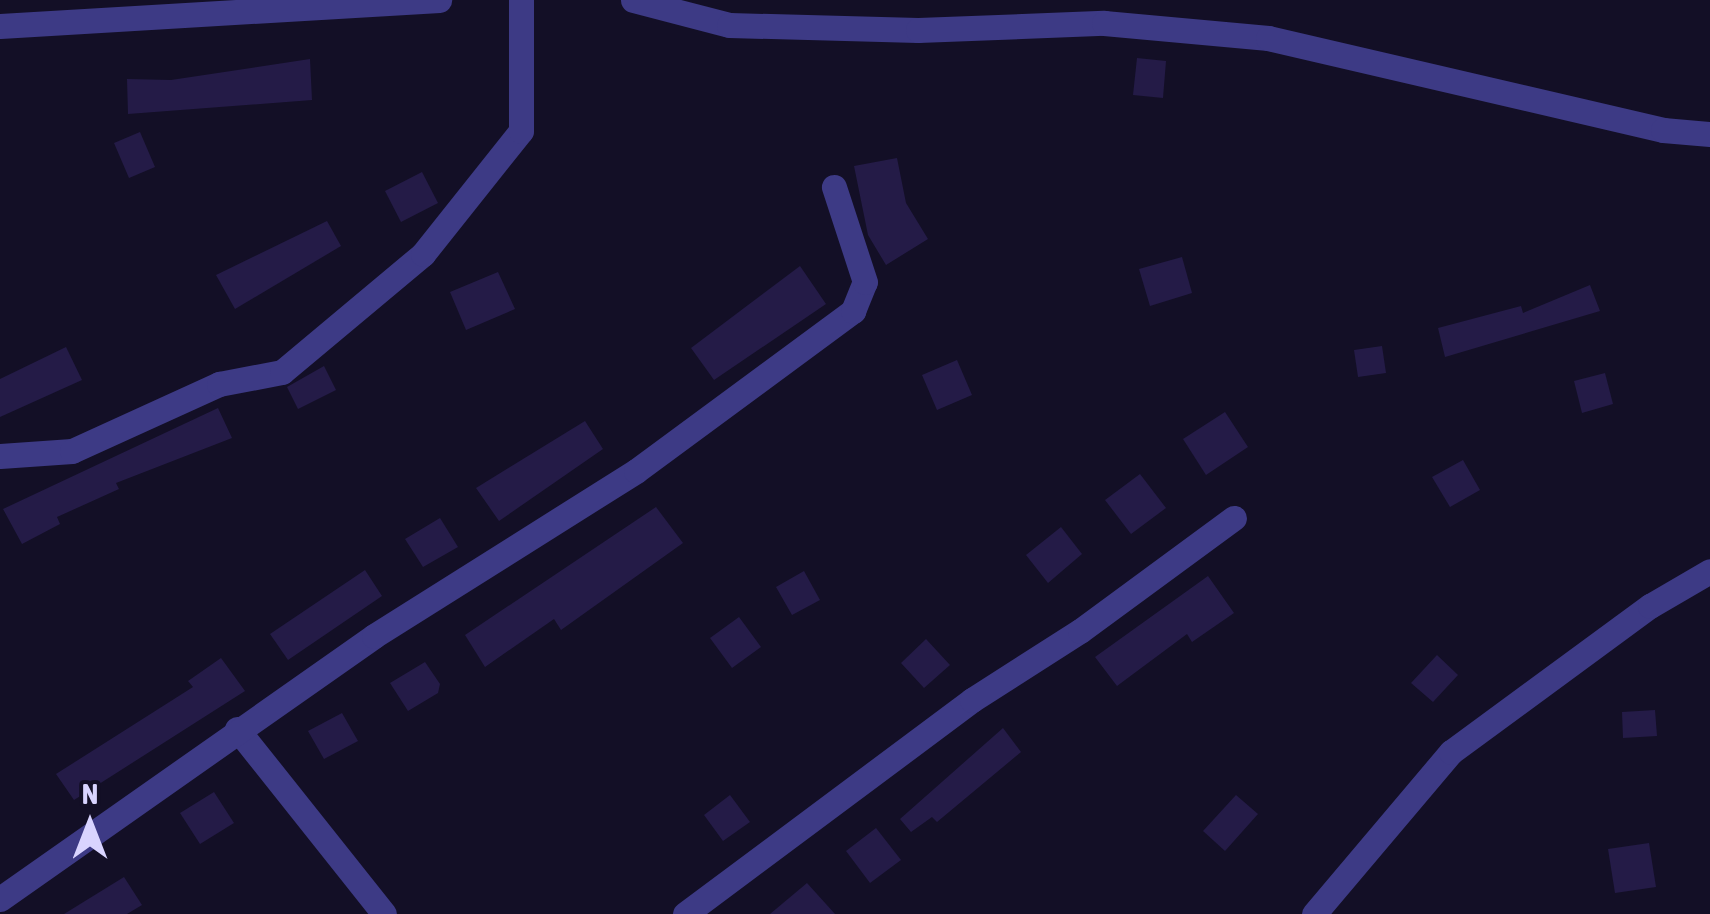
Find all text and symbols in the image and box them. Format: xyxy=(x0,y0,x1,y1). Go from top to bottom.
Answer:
north arrow xyxy=(40,774,140,874)
text: N xyxy=(82,778,98,810)

